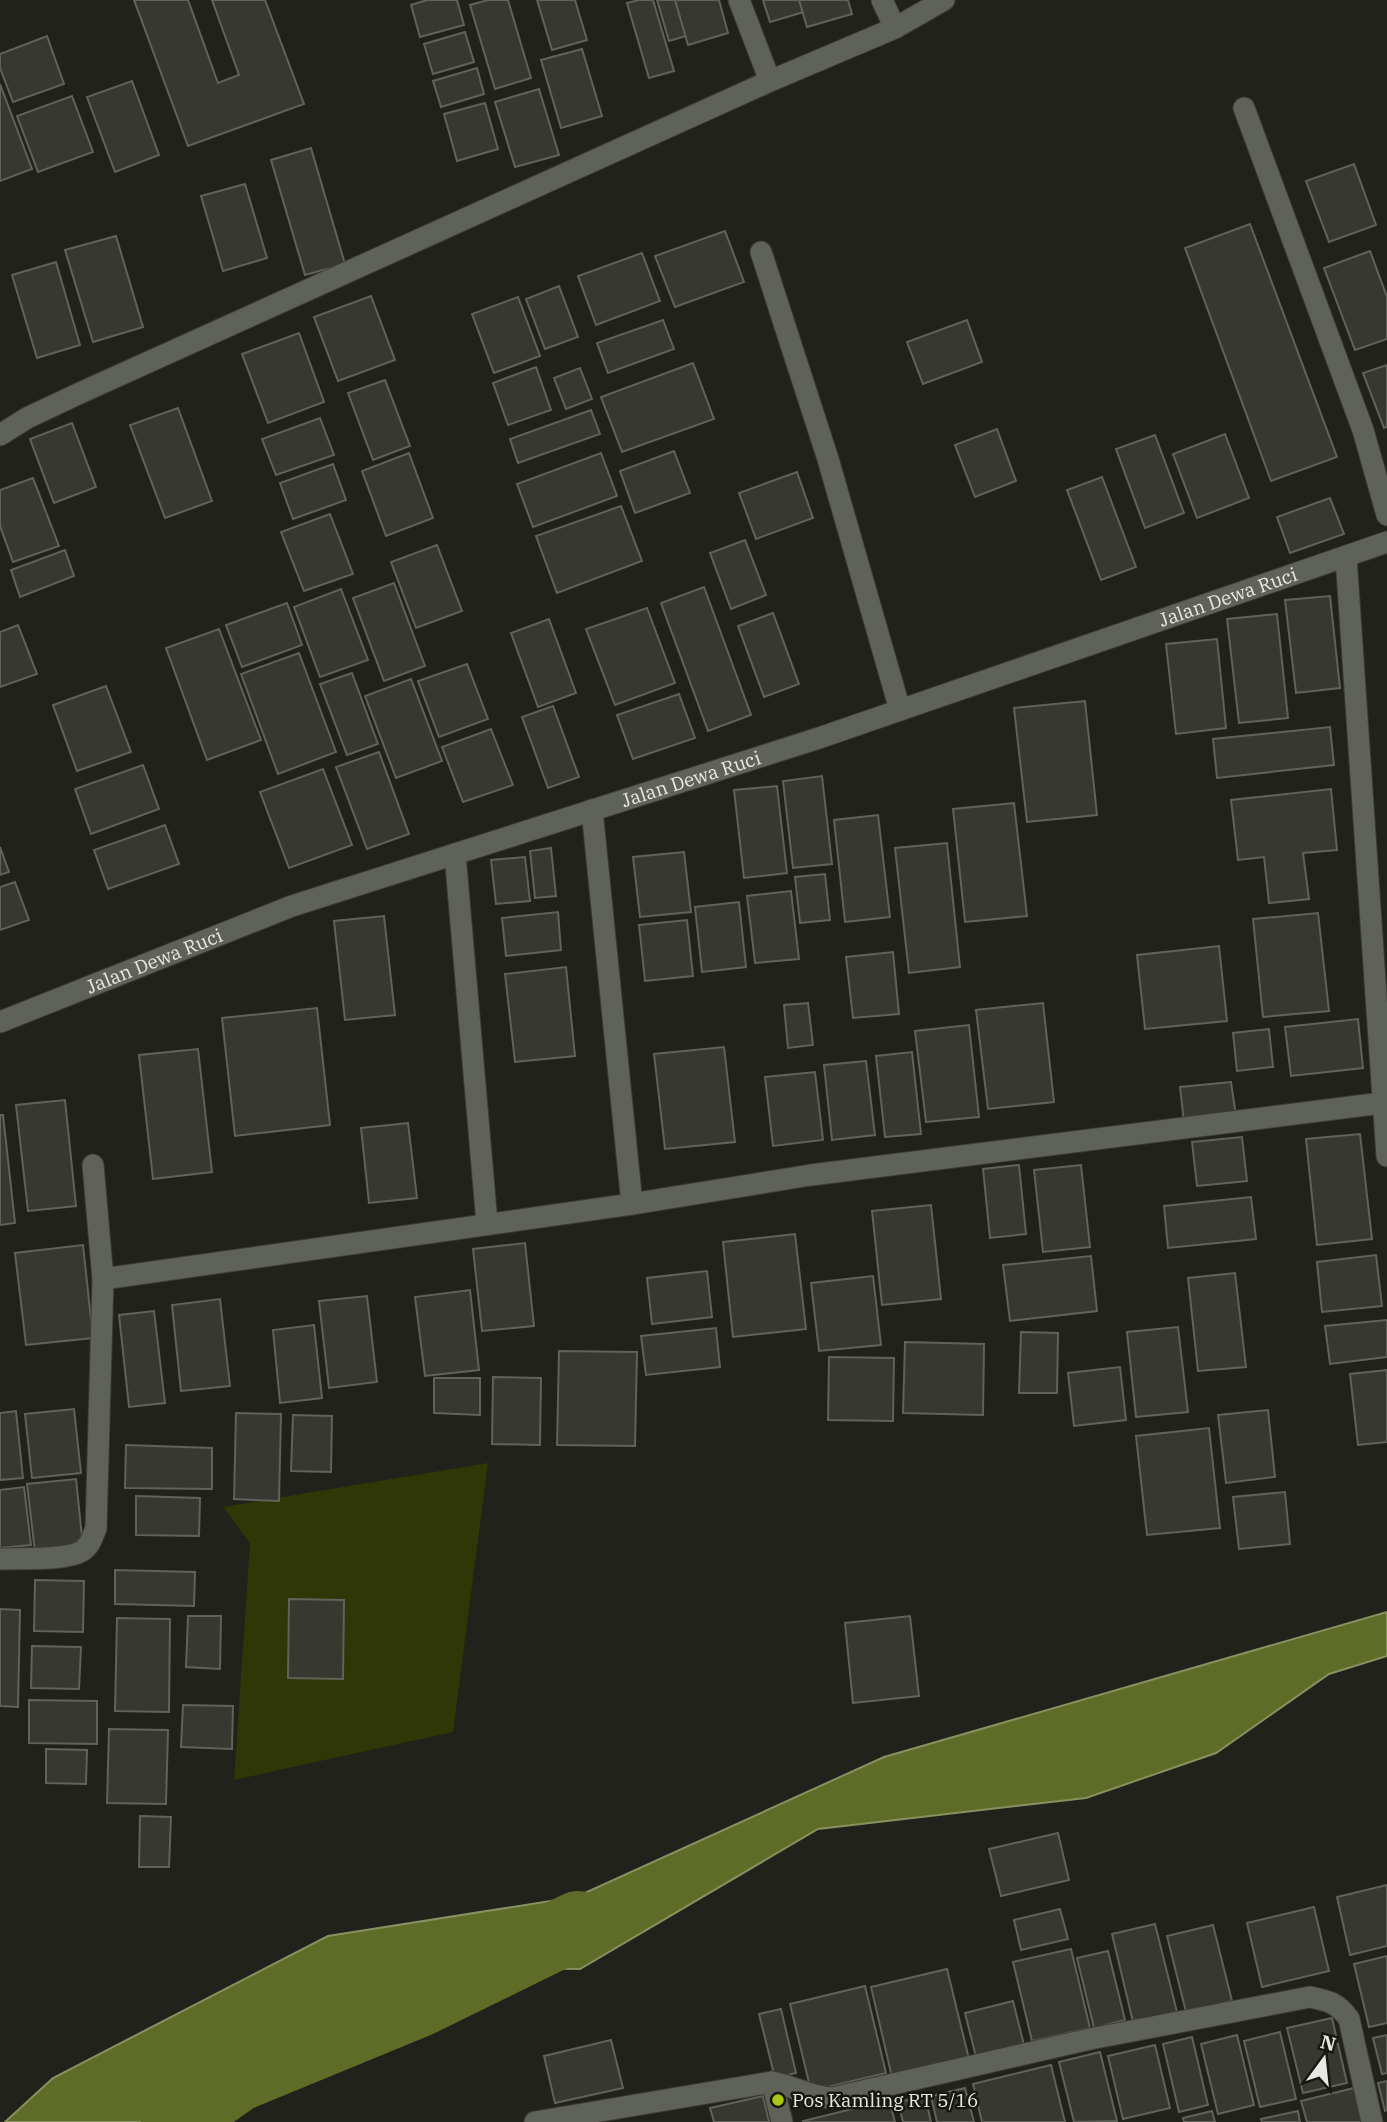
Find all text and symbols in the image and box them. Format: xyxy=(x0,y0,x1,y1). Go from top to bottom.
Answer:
street label: Jalan Dewa Ruci xyxy=(1156,562,1300,632)
street label: Jalan Dewa Ruci xyxy=(618,745,764,812)
street label: Jalan Dewa Ruci xyxy=(83,923,226,999)
north arrow xyxy=(1289,2024,1359,2094)
text: N xyxy=(1318,2029,1339,2056)
place label: Pos Kamling RT 5/16 xyxy=(792,2088,978,2112)
marker: Pos Kamling RT 5/16 xyxy=(770,2092,786,2108)

